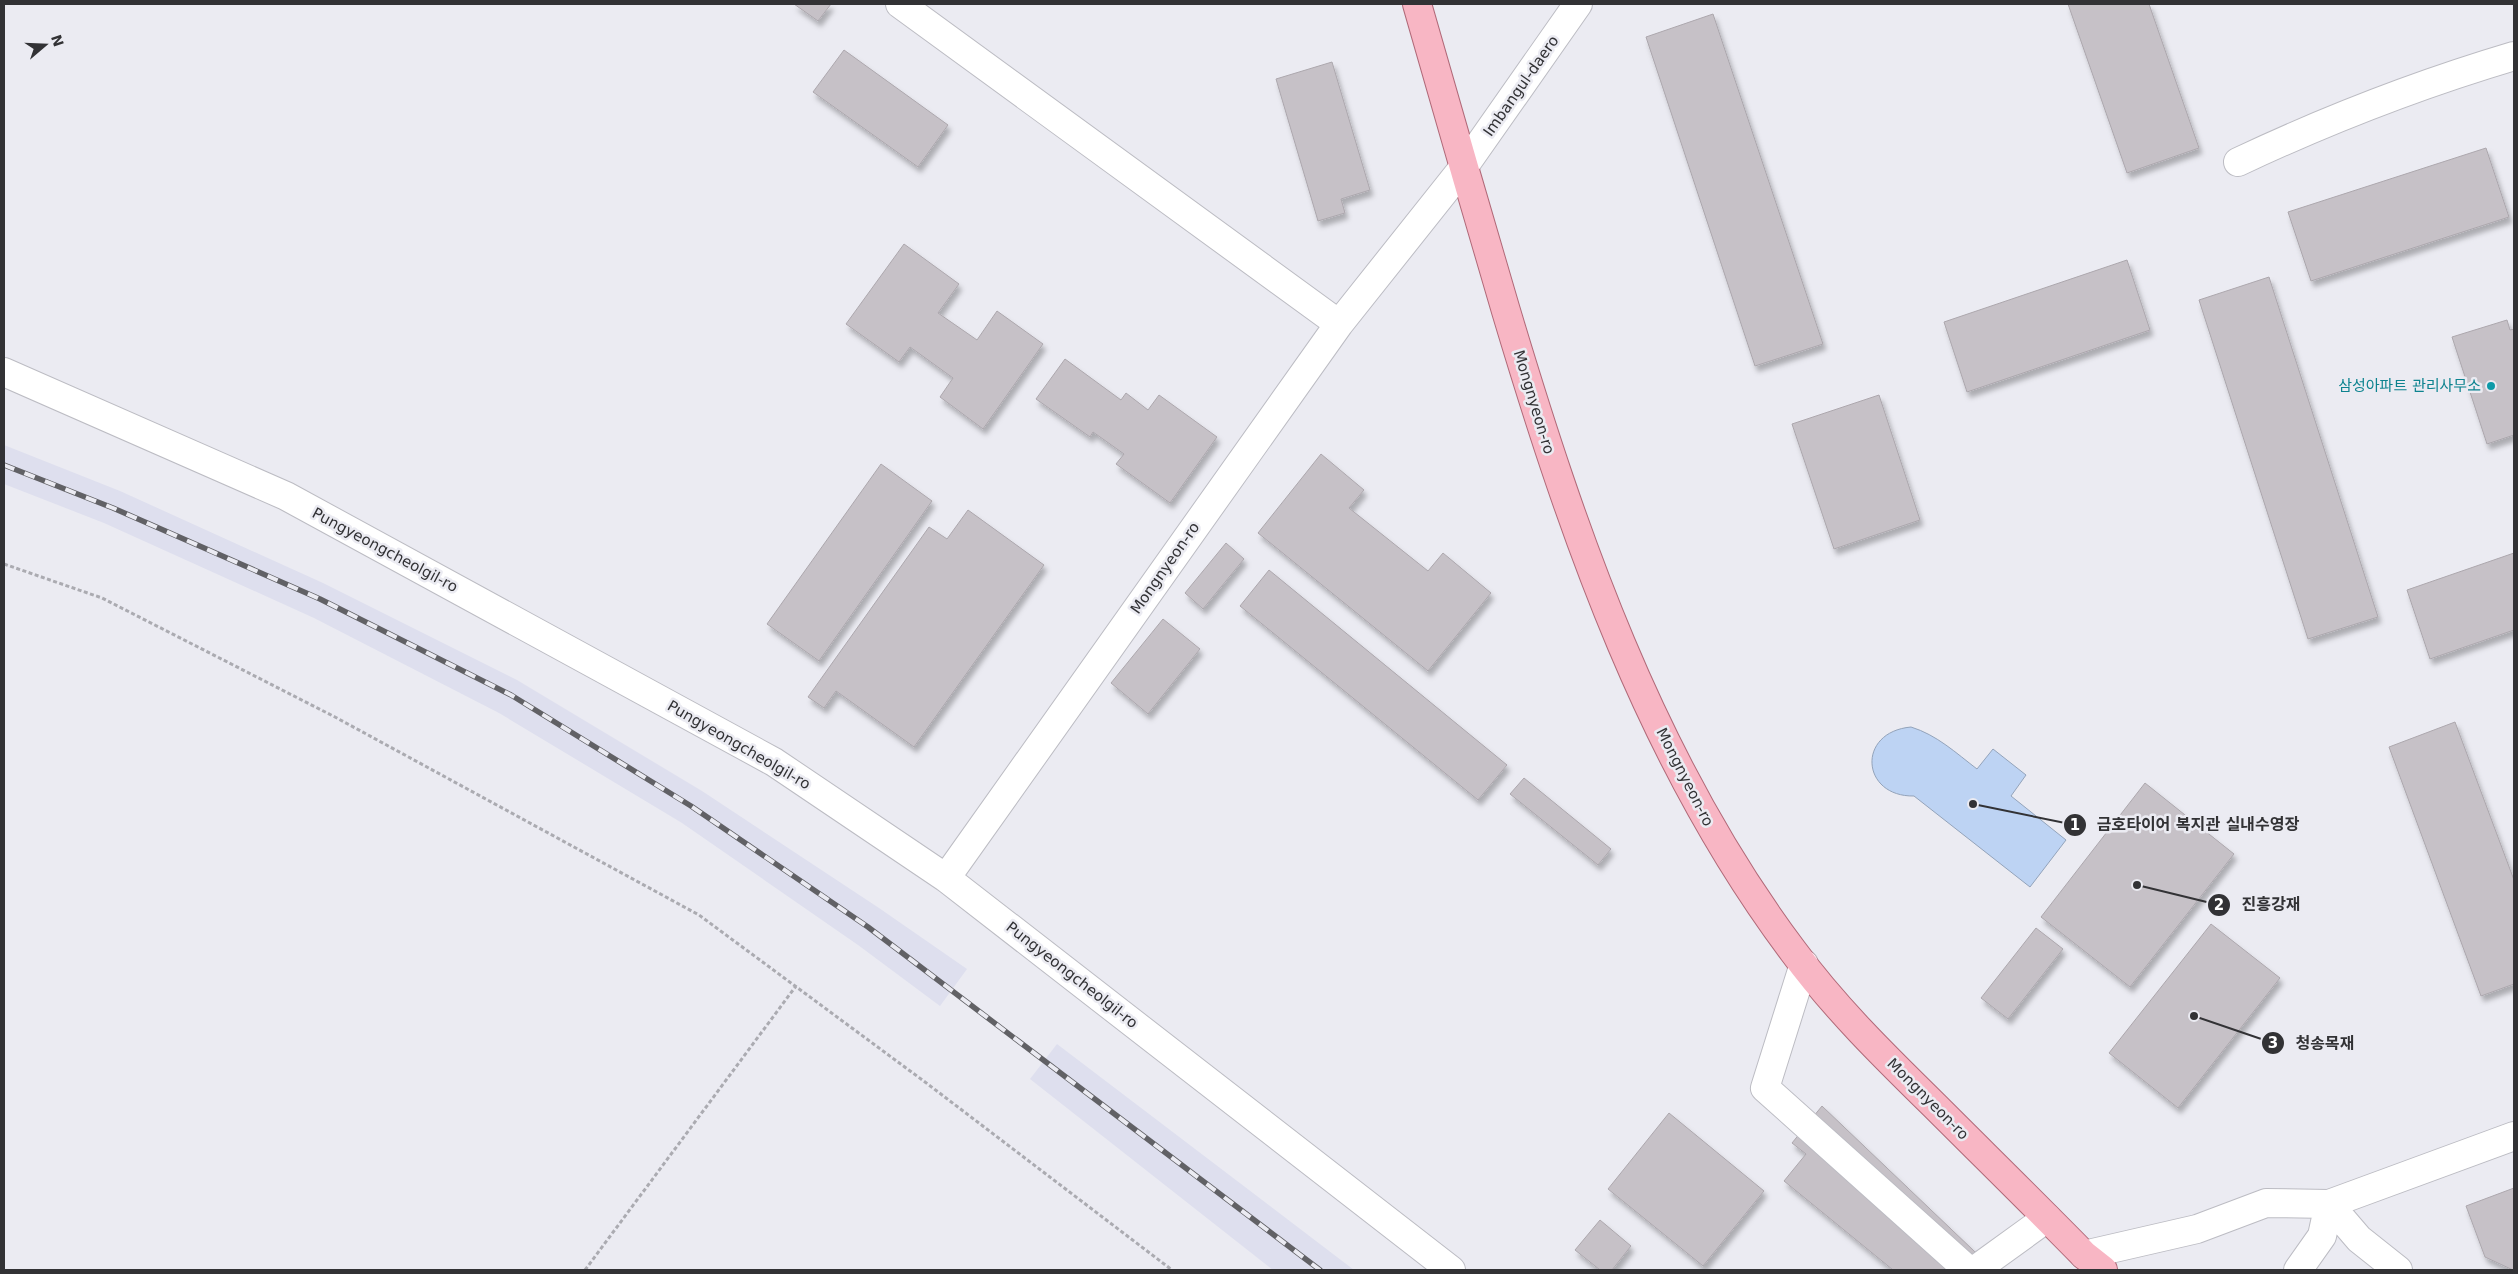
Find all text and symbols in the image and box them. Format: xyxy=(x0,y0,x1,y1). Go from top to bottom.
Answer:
north arrow xyxy=(20,20,70,70)
street label: Imbangul-daero xyxy=(1480,32,1562,140)
text: N xyxy=(48,33,67,49)
street label: Mongnyeon-ro xyxy=(1510,348,1558,456)
place label: 삼성아파트 관리사무소 xyxy=(2338,377,2481,395)
marker: 삼성아파트 관리사무소 xyxy=(2485,380,2497,392)
street label: Pungyeongcheolgil-ro xyxy=(309,504,461,596)
street label: Mongnyeon-ro xyxy=(1127,519,1203,617)
street label: Pungyeongcheolgil-ro xyxy=(664,697,814,793)
street label: Mongnyeon-ro xyxy=(1652,725,1718,829)
callout: 금호타이어 복지관 실내수영장 xyxy=(2062,809,2310,840)
text: 금호타이어 복지관 실내수영장 xyxy=(2097,815,2300,834)
text: 1 xyxy=(2070,816,2080,834)
callout: 진흥강재 xyxy=(2207,889,2311,920)
text: 진흥강재 xyxy=(2242,895,2300,914)
text: 2 xyxy=(2214,896,2224,914)
street label: Pungyeongcheolgil-ro xyxy=(1003,918,1141,1032)
callout: 청송목재 xyxy=(2261,1027,2364,1058)
text: 3 xyxy=(2268,1034,2278,1052)
text: 청송목재 xyxy=(2296,1034,2354,1053)
street label: Mongnyeon-ro xyxy=(1883,1054,1973,1144)

